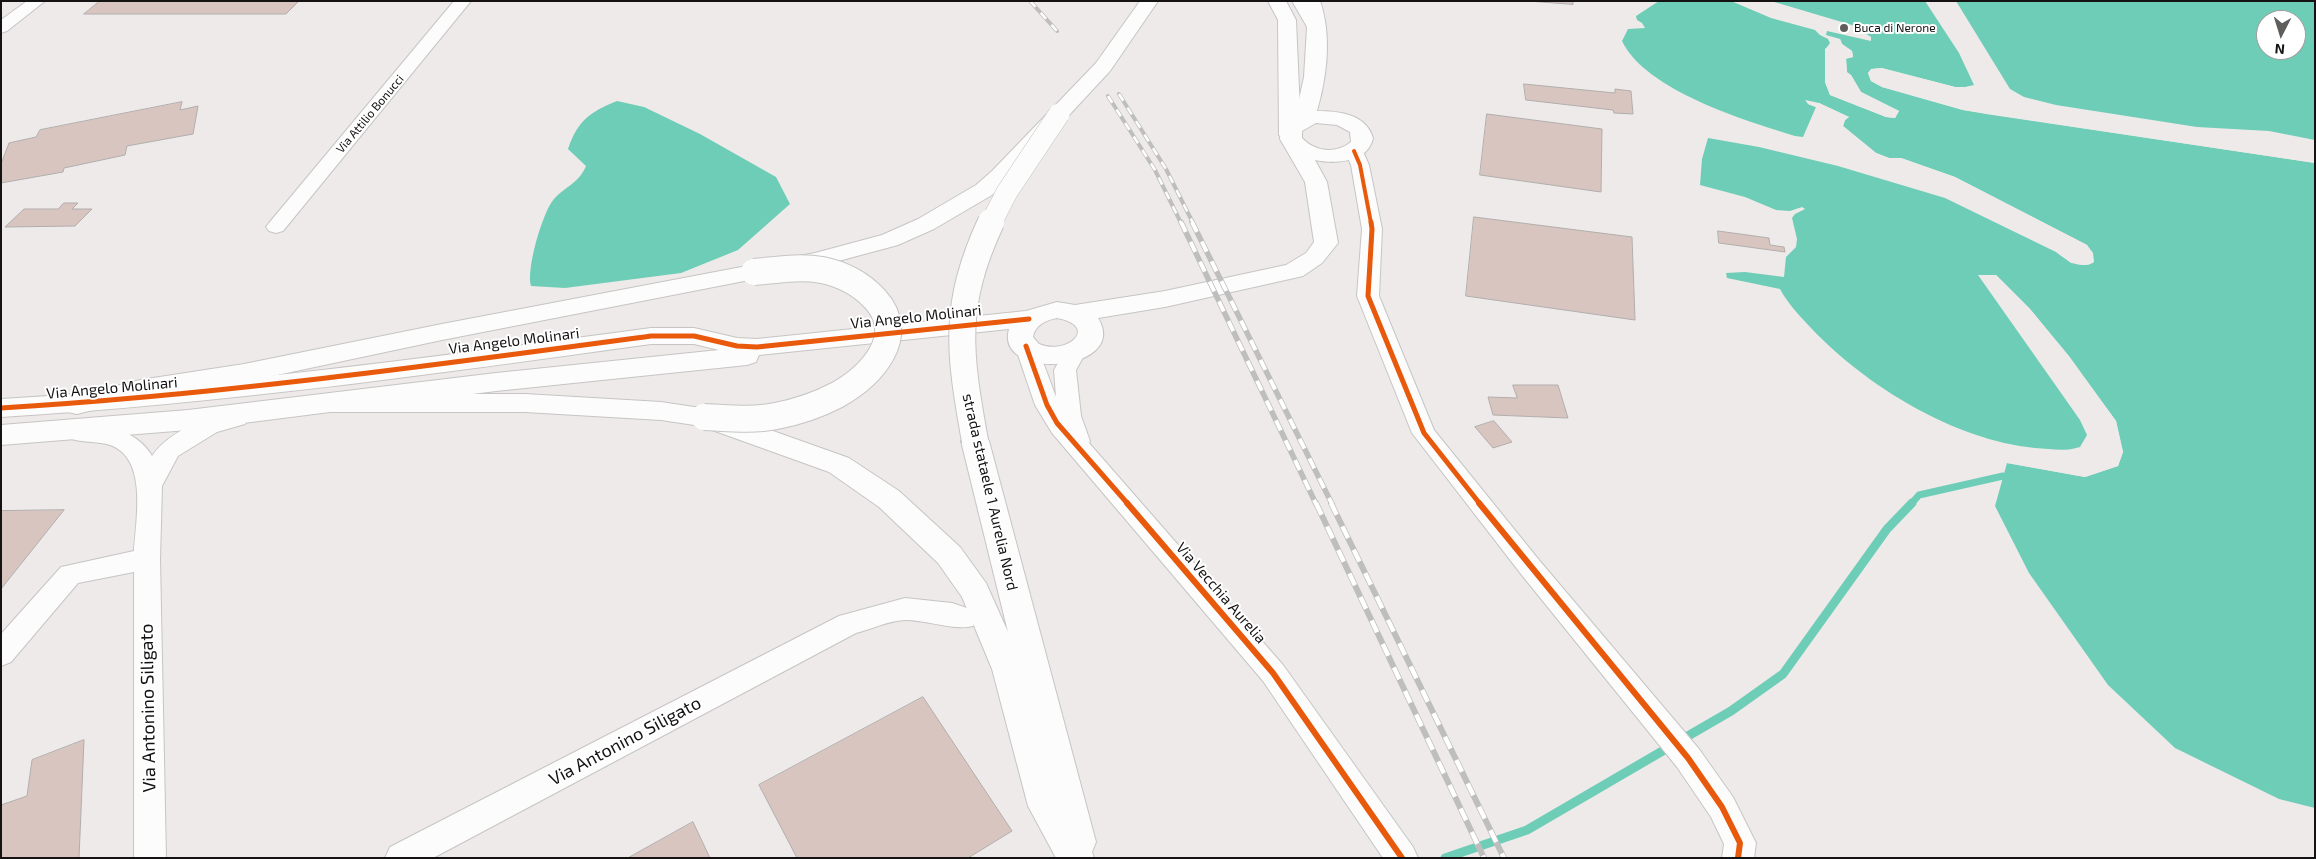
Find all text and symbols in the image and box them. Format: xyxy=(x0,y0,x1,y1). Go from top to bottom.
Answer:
north arrow xyxy=(2256,10,2306,60)
place label: Buca di Nerone xyxy=(1854,21,1936,35)
marker: Buca di Nerone xyxy=(1838,22,1850,34)
text: N xyxy=(2274,41,2286,58)
street label: Via Attilio Bonucci xyxy=(333,72,407,156)
street label: Via Angelo Molinari xyxy=(850,301,982,333)
street label: Via Angelo Molinari xyxy=(448,324,580,358)
street label: Via Angelo Molinari xyxy=(46,373,178,403)
street label: strada stataele 1 Aurelia Nord xyxy=(959,392,1021,592)
street label: Via Vecchia Aurelia xyxy=(1172,539,1270,647)
street label: Via Antonino Siligato xyxy=(136,623,160,793)
street label: Via Antonino Siligato xyxy=(545,692,705,790)

